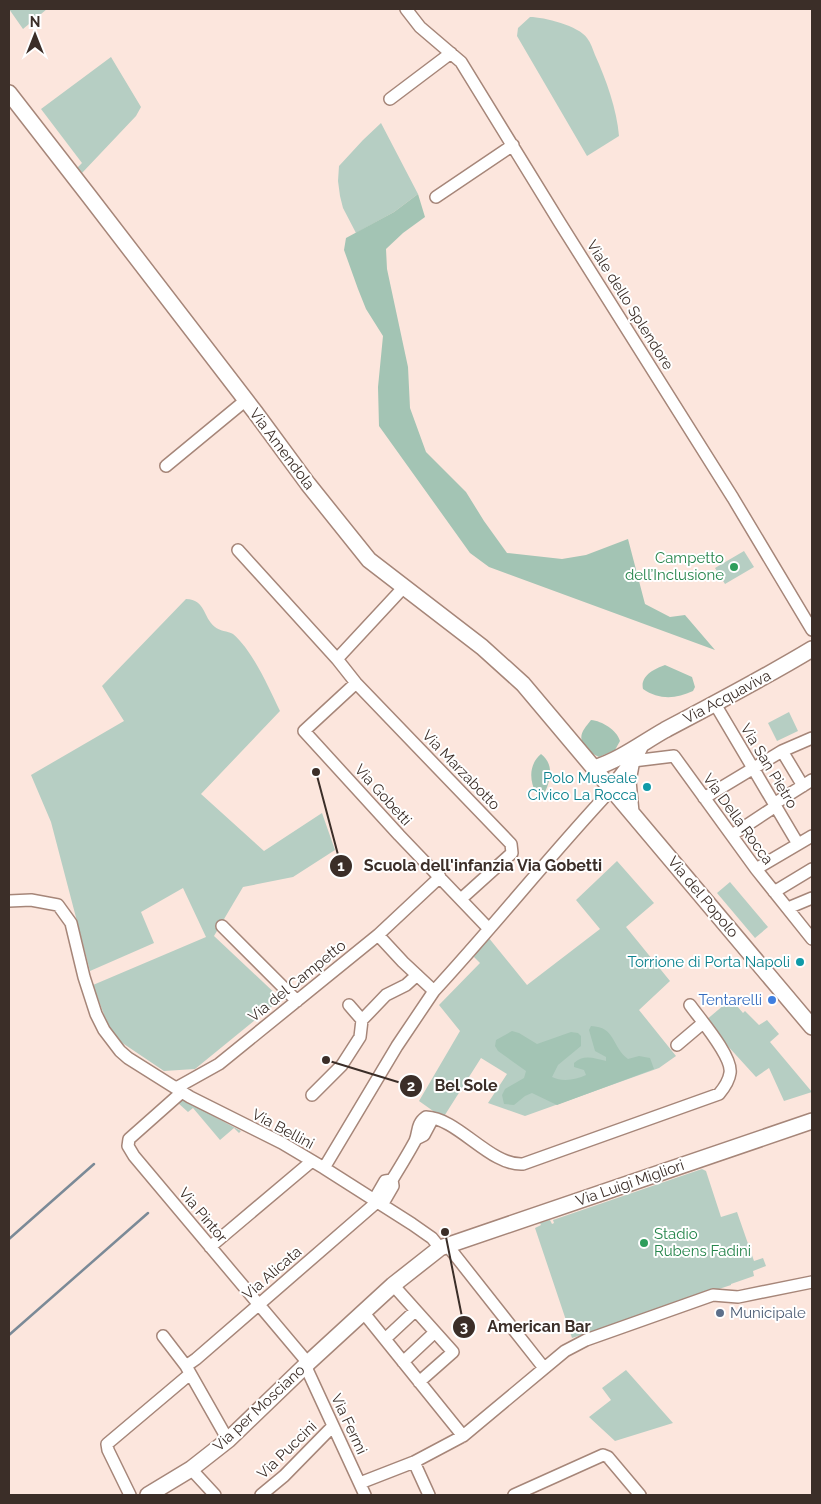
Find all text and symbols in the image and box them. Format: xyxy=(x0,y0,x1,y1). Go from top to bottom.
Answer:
north arrow xyxy=(10,10,60,60)
text: N xyxy=(30,14,40,30)
street label: Viale dello Splendore xyxy=(583,237,677,373)
street label: Via Amendola xyxy=(246,405,318,493)
place label: Campetto dell’Inclusione xyxy=(625,549,724,584)
marker: Campetto dell’Inclusione xyxy=(728,561,740,573)
street label: Via Acquaviva xyxy=(680,666,774,728)
street label: Via San Pietro xyxy=(737,720,801,812)
street label: Via Marzabotto xyxy=(418,726,504,814)
street label: Via Gobetti xyxy=(351,761,415,829)
place label: Polo Museale Civico La Rocca xyxy=(527,769,637,804)
street label: Via Della Rocca xyxy=(699,770,777,868)
marker: Polo Museale Civico La Rocca xyxy=(641,781,653,793)
callout: Scuola dell'infanzia Via Gobetti xyxy=(329,850,613,881)
street label: Via del Popolo xyxy=(664,853,742,941)
text: Scuola dell'infanzia Via Gobetti xyxy=(364,856,602,875)
text: 1 xyxy=(337,857,345,875)
street label: Via del Campetto xyxy=(245,936,349,1026)
place label: Torrione di Porta Napoli xyxy=(627,953,790,971)
marker: Torrione di Porta Napoli xyxy=(794,956,806,968)
place label: Tentarelli xyxy=(699,991,762,1009)
marker: Tentarelli xyxy=(766,994,778,1006)
callout: Bel Sole xyxy=(399,1070,507,1101)
text: Bel Sole xyxy=(434,1076,498,1095)
text: 2 xyxy=(407,1077,415,1095)
street label: Via Bellini xyxy=(249,1105,317,1153)
street label: Via Luigi Migliori xyxy=(574,1156,686,1210)
street label: Via Pintor xyxy=(175,1184,232,1247)
place label: Stadio Rubens Fadini xyxy=(654,1225,751,1260)
marker: Stadio Rubens Fadini xyxy=(638,1237,650,1249)
street label: Via Alicata xyxy=(239,1243,305,1303)
place label: Municipale xyxy=(730,1304,806,1322)
marker: Municipale xyxy=(714,1307,726,1319)
callout: American Bar xyxy=(452,1311,600,1342)
text: American Bar xyxy=(487,1317,591,1336)
text: 3 xyxy=(460,1318,468,1336)
street label: Via per Mosciano xyxy=(209,1361,309,1455)
street label: Via Fermi xyxy=(327,1391,371,1457)
street label: Via Puccini xyxy=(254,1417,320,1483)

